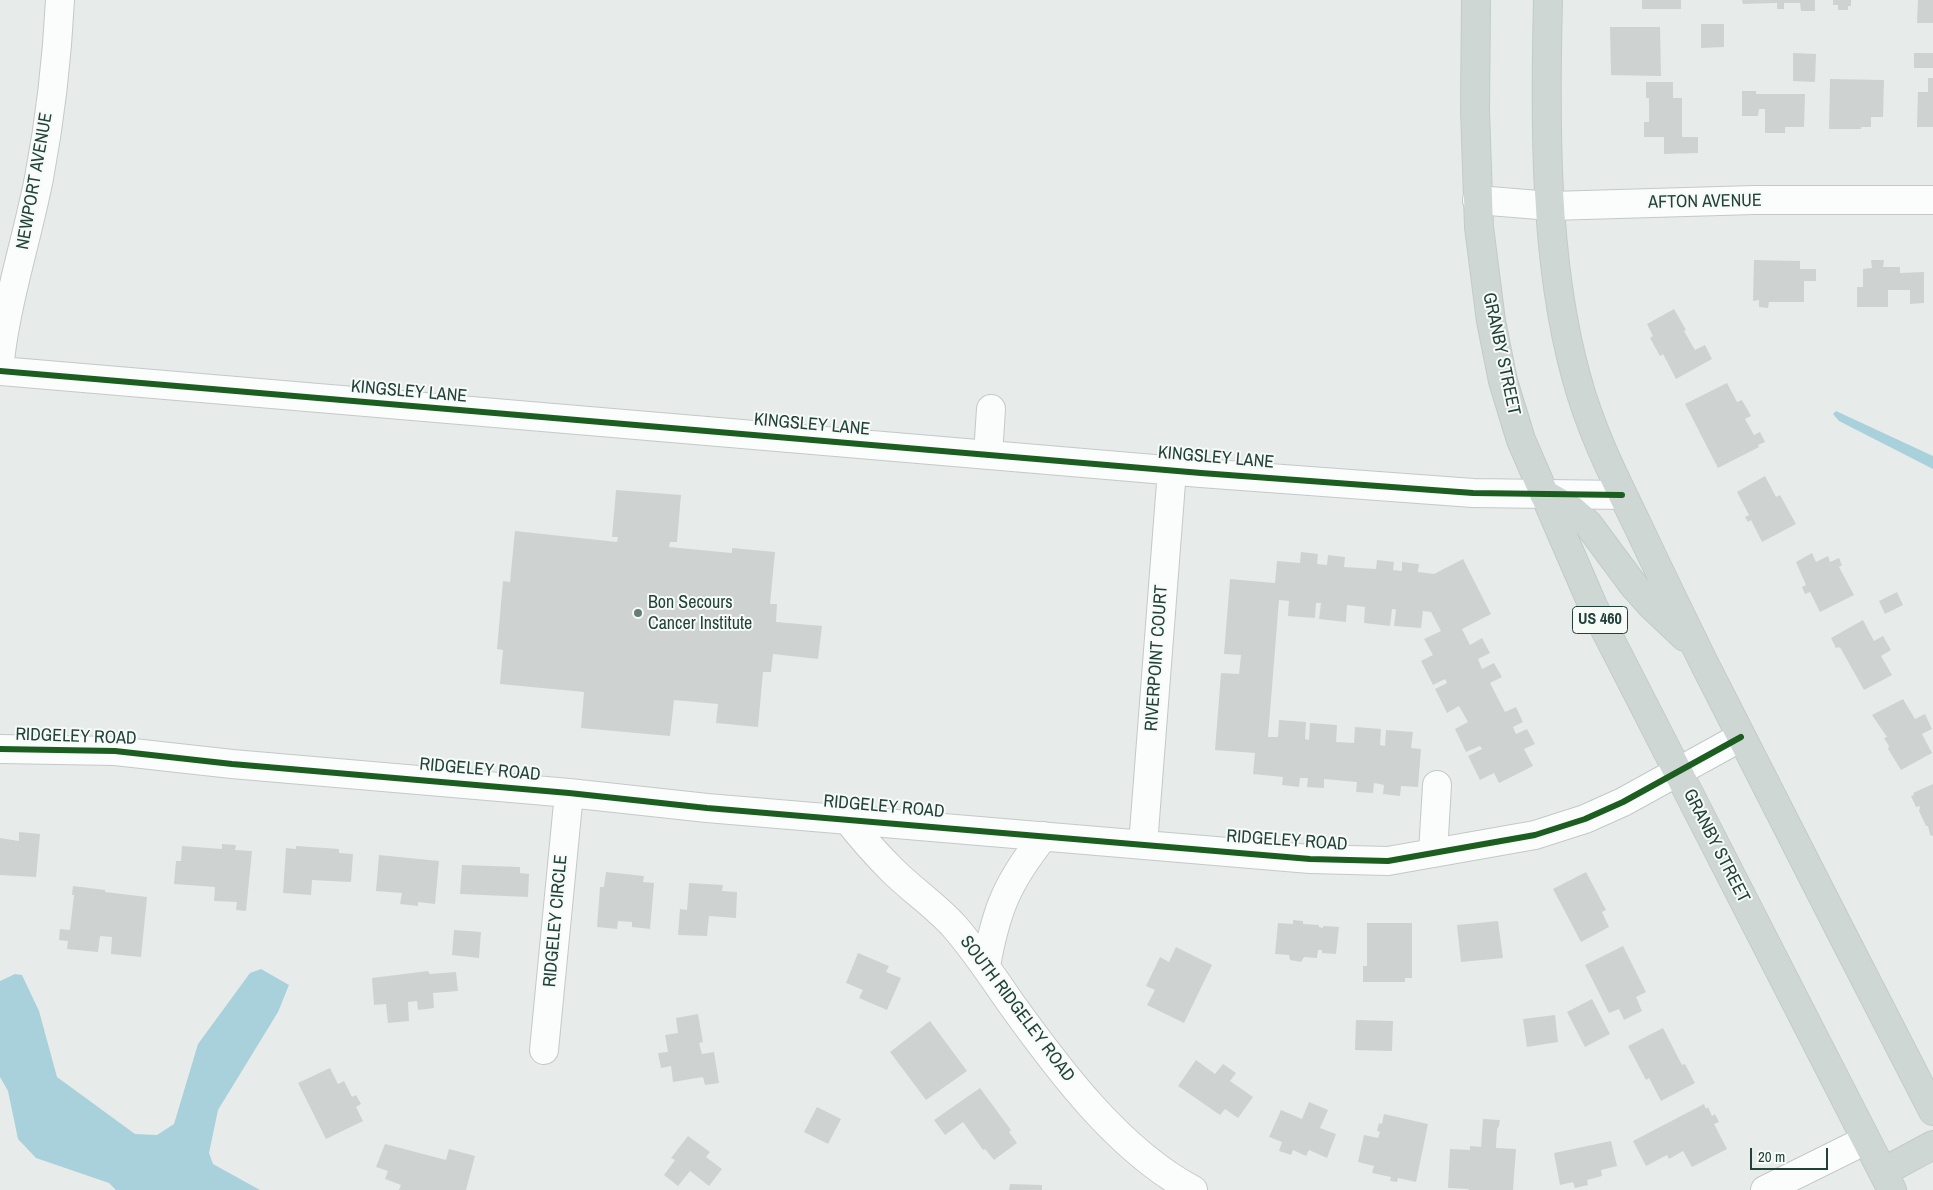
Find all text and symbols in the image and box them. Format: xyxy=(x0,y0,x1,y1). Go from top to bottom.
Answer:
street label: NEWPORT AVENUE xyxy=(12,111,58,251)
street label: AFTON AVENUE xyxy=(1648,190,1762,214)
street label: GRANBY STREET xyxy=(1477,291,1525,417)
street label: KINGSLEY LANE xyxy=(350,376,468,408)
street label: KINGSLEY LANE xyxy=(753,409,871,441)
street label: KINGSLEY LANE xyxy=(1157,442,1275,474)
street label: RIVERPOINT COURT xyxy=(1141,584,1173,732)
place label: Bon Secours Cancer Institute xyxy=(648,592,752,634)
road number: US 460 xyxy=(1572,606,1628,634)
marker: Bon Secours Cancer Institute xyxy=(632,607,644,619)
street label: RIDGELEY ROAD xyxy=(15,724,137,750)
street label: RIDGELEY ROAD xyxy=(419,754,541,786)
street label: GRANBY STREET xyxy=(1678,786,1754,906)
street label: RIDGELEY ROAD xyxy=(823,791,945,823)
street label: RIDGELEY ROAD xyxy=(1226,826,1348,856)
street label: RIDGELEY CIRCLE xyxy=(539,854,573,988)
street label: SOUTH RIDGELEY ROAD xyxy=(955,932,1079,1086)
scale bar xyxy=(1753,1138,1830,1170)
text: 20 m xyxy=(1758,1146,1785,1167)

